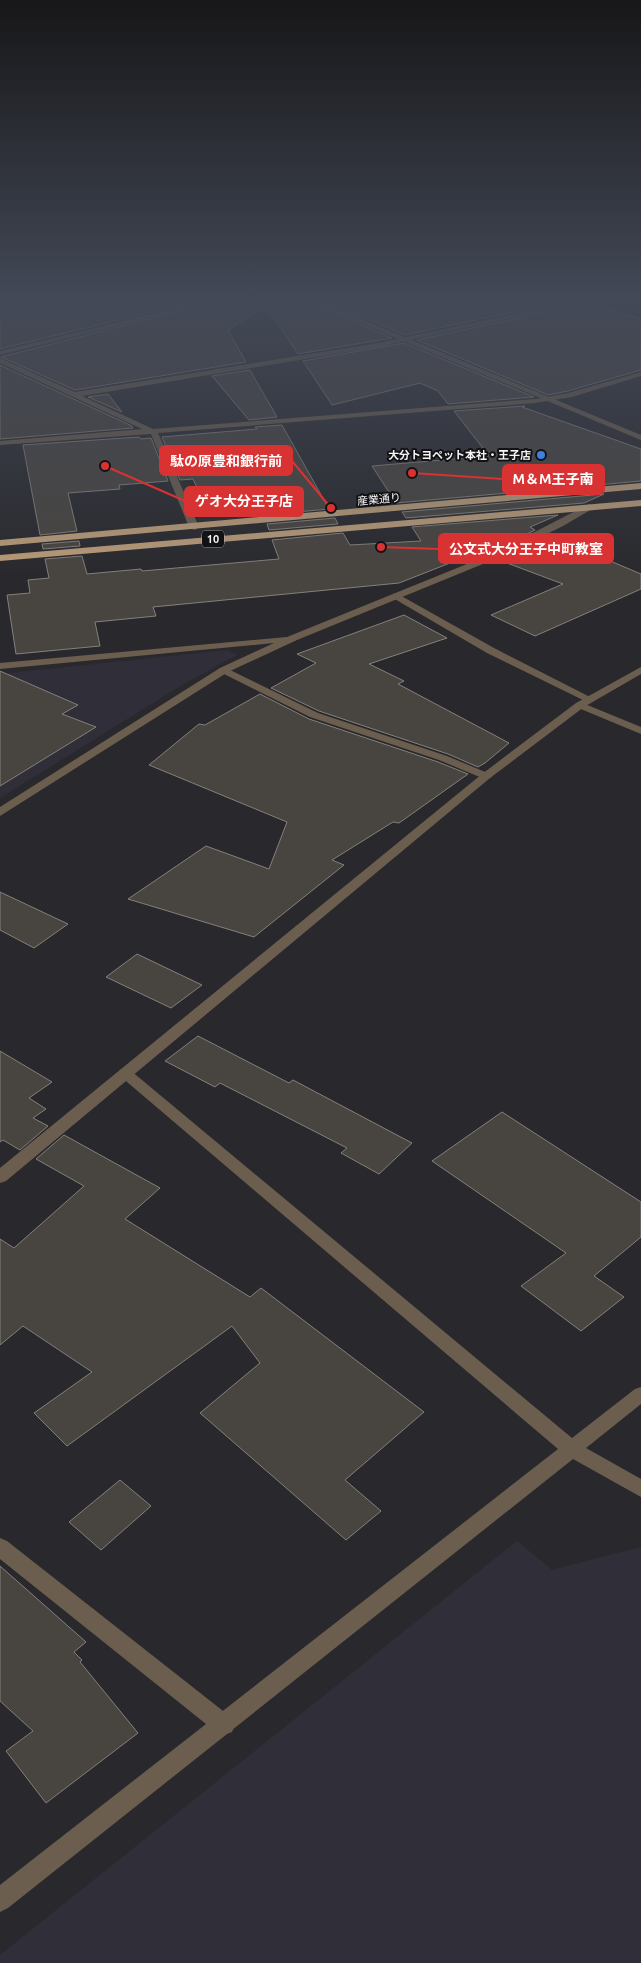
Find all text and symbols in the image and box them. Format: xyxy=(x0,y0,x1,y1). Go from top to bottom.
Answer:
callout: 駄の原豊和銀行前 xyxy=(160,446,292,475)
place label: 大分トヨペット本社・王子店 xyxy=(388,449,531,461)
marker: 大分トヨペット本社・王子店 xyxy=(535,449,547,461)
text: 駄の原豊和銀行前 xyxy=(170,453,282,469)
callout: M＆M王子南 xyxy=(503,465,604,494)
text: M＆M王子南 xyxy=(513,471,593,487)
callout: ゲオ大分王子店 xyxy=(185,487,303,516)
street label: 産業通り xyxy=(357,491,401,507)
text: ゲオ大分王子店 xyxy=(195,493,293,509)
road number: 10 xyxy=(202,530,224,548)
callout: 公文式大分王子中町教室 xyxy=(439,534,613,563)
text: 公文式大分王子中町教室 xyxy=(449,541,603,557)

